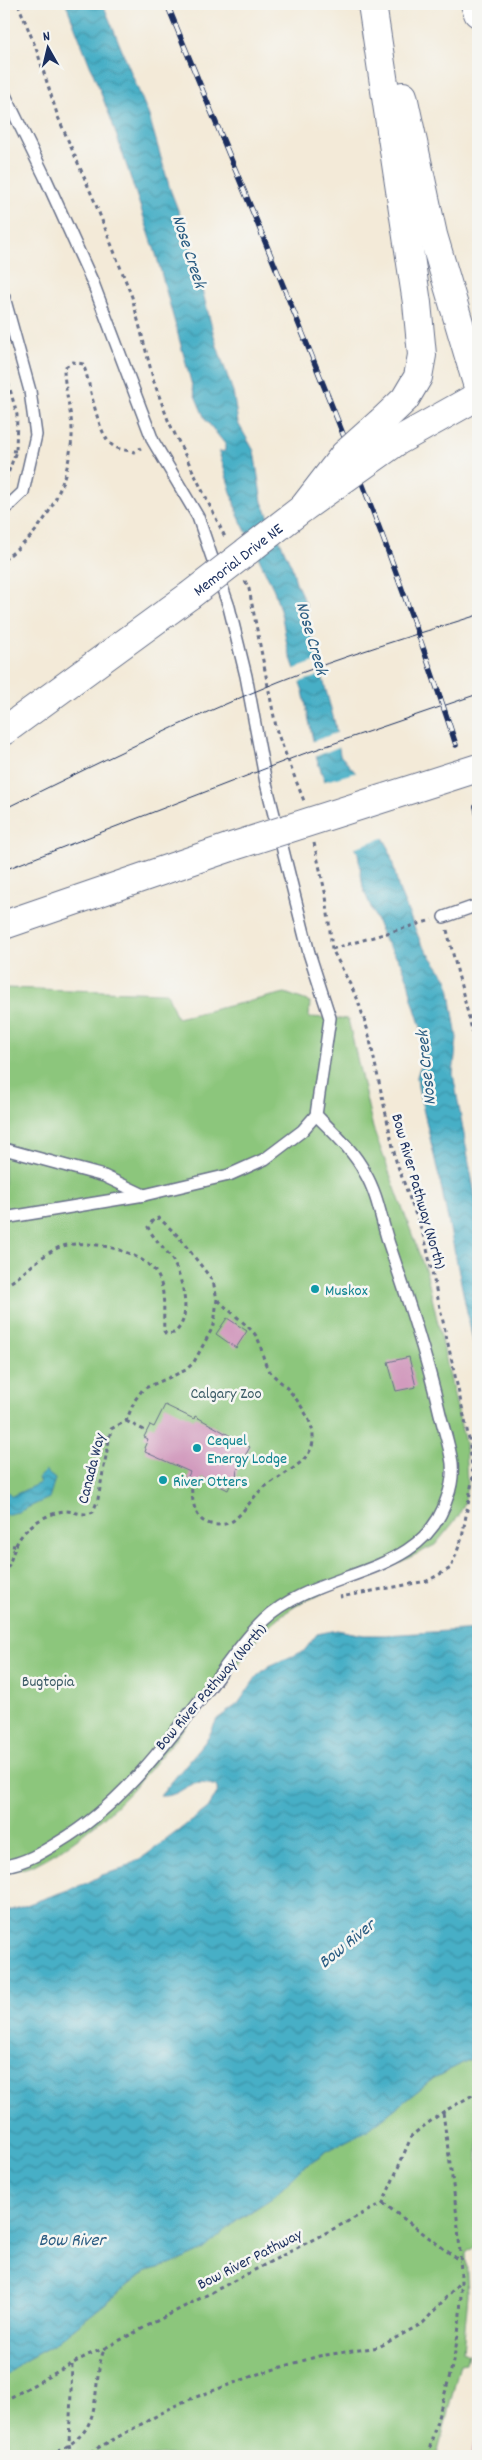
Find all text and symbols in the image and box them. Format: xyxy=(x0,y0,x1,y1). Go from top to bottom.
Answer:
north arrow xyxy=(22,22,72,72)
text: N xyxy=(42,27,51,47)
water label: Nose Creek xyxy=(164,212,212,293)
street label: Memorial Drive NE xyxy=(189,518,289,603)
water label: Nose Creek xyxy=(288,599,333,680)
water label: Nose Creek xyxy=(411,1027,444,1106)
street label: Bow River Pathway (North) xyxy=(384,1111,451,1272)
place label: Muskox xyxy=(325,1280,368,1303)
marker: Muskox xyxy=(309,1283,321,1295)
park label: Calgary Zoo xyxy=(190,1383,262,1406)
street label: Canada Way xyxy=(73,1430,112,1506)
place label: Cequel Energy Lodge xyxy=(207,1430,287,1471)
marker: Cequel Energy Lodge xyxy=(191,1442,203,1454)
place label: River Otters xyxy=(173,1471,248,1494)
marker: River Otters xyxy=(157,1474,169,1486)
street label: Bow River Pathway (North) xyxy=(150,1619,273,1756)
park label: Bugtopia xyxy=(22,1671,75,1694)
water label: Bow River xyxy=(314,1913,383,1976)
street label: Bow River Pathway xyxy=(194,2224,307,2297)
water label: Bow River xyxy=(39,2229,108,2254)

